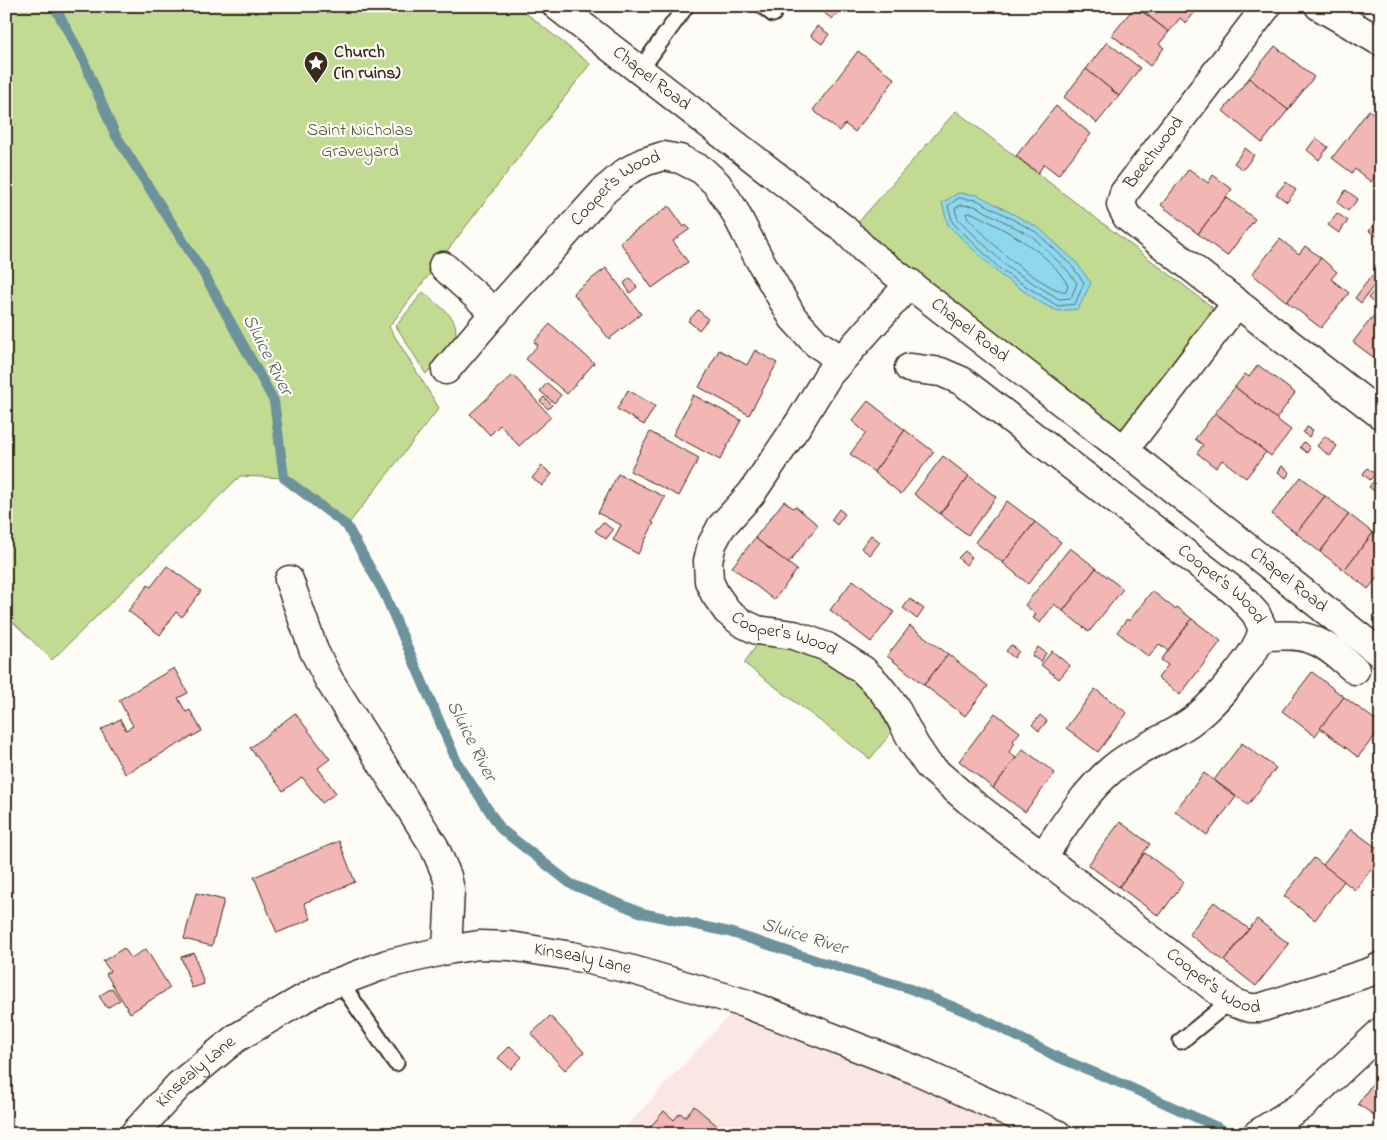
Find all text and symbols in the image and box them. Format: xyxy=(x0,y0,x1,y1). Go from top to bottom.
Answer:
place label: Church (in ruins) xyxy=(334,40,401,87)
street label: Chapel Road xyxy=(606,40,696,118)
place icon: Church (in ruins) xyxy=(303,50,329,84)
street label: Beechwood xyxy=(1118,111,1191,196)
park label: Saint Nicholas Graveyard xyxy=(307,118,413,165)
street label: Cooper's Wood xyxy=(565,145,664,232)
street label: Chapel Road xyxy=(925,292,1014,369)
water label: Sluice River xyxy=(235,310,300,402)
street label: Cooper's Wood xyxy=(1171,539,1272,628)
street label: Chapel Road xyxy=(1244,541,1333,619)
street label: Cooper's Wood xyxy=(725,605,842,663)
water label: Sluice River xyxy=(439,696,504,788)
water label: Sluice River xyxy=(758,911,852,963)
street label: Kinsealy Lane xyxy=(532,937,635,982)
street label: Cooper's Wood xyxy=(1160,942,1260,1021)
street label: Kinsealy Lane xyxy=(151,1029,243,1114)

